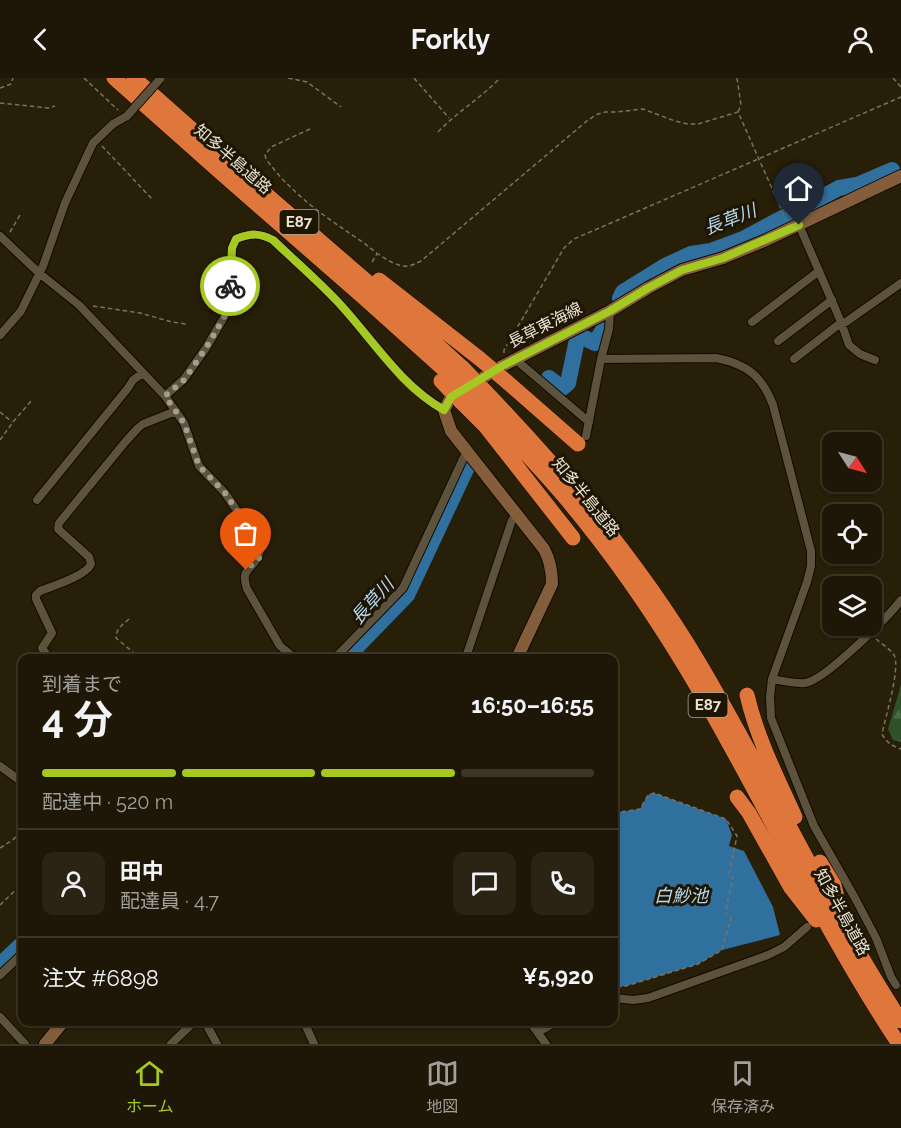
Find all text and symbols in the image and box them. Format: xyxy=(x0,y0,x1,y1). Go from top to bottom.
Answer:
icon: back xyxy=(24,23,57,56)
icon: person xyxy=(844,23,877,56)
text: Forkly xyxy=(411,24,490,55)
street label: 知多半島道路 xyxy=(191,120,275,198)
pin xyxy=(773,163,824,225)
icon: home xyxy=(782,172,815,205)
water label: 長草川 xyxy=(701,199,761,238)
road number: E87 xyxy=(280,210,318,234)
courier xyxy=(200,256,260,316)
icon: bike xyxy=(214,270,247,303)
street label: 長草東海線 xyxy=(505,298,585,352)
north arrow xyxy=(822,432,882,492)
map controls xyxy=(822,432,882,636)
street label: 知多半島道路 xyxy=(548,454,624,540)
button: locate xyxy=(822,504,882,564)
pin xyxy=(220,508,271,570)
icon: bag xyxy=(229,517,262,550)
water label: 長草川 xyxy=(346,572,399,628)
button: layers xyxy=(822,576,882,636)
text: 到着まで xyxy=(42,672,122,696)
text: 16:50–16:55 xyxy=(471,692,594,718)
road number: E87 xyxy=(688,693,728,717)
text: 4 分 xyxy=(42,696,113,742)
text: 配達中 · 520 m xyxy=(42,790,173,814)
button: person xyxy=(42,852,105,915)
button: chat xyxy=(453,852,516,915)
button: phone xyxy=(531,852,594,915)
text: 田中 xyxy=(120,858,164,884)
street label: 知多半島道路 xyxy=(810,865,874,959)
water label: 白魦池 xyxy=(654,885,710,906)
text: 配達員 · 4.7 xyxy=(120,889,219,913)
text: ¥5,920 xyxy=(522,963,594,989)
text: 注文 #6898 xyxy=(42,965,159,991)
tab: ホーム xyxy=(126,1057,174,1117)
tab: 地図 xyxy=(426,1057,459,1117)
tab: 保存済み xyxy=(711,1057,775,1117)

